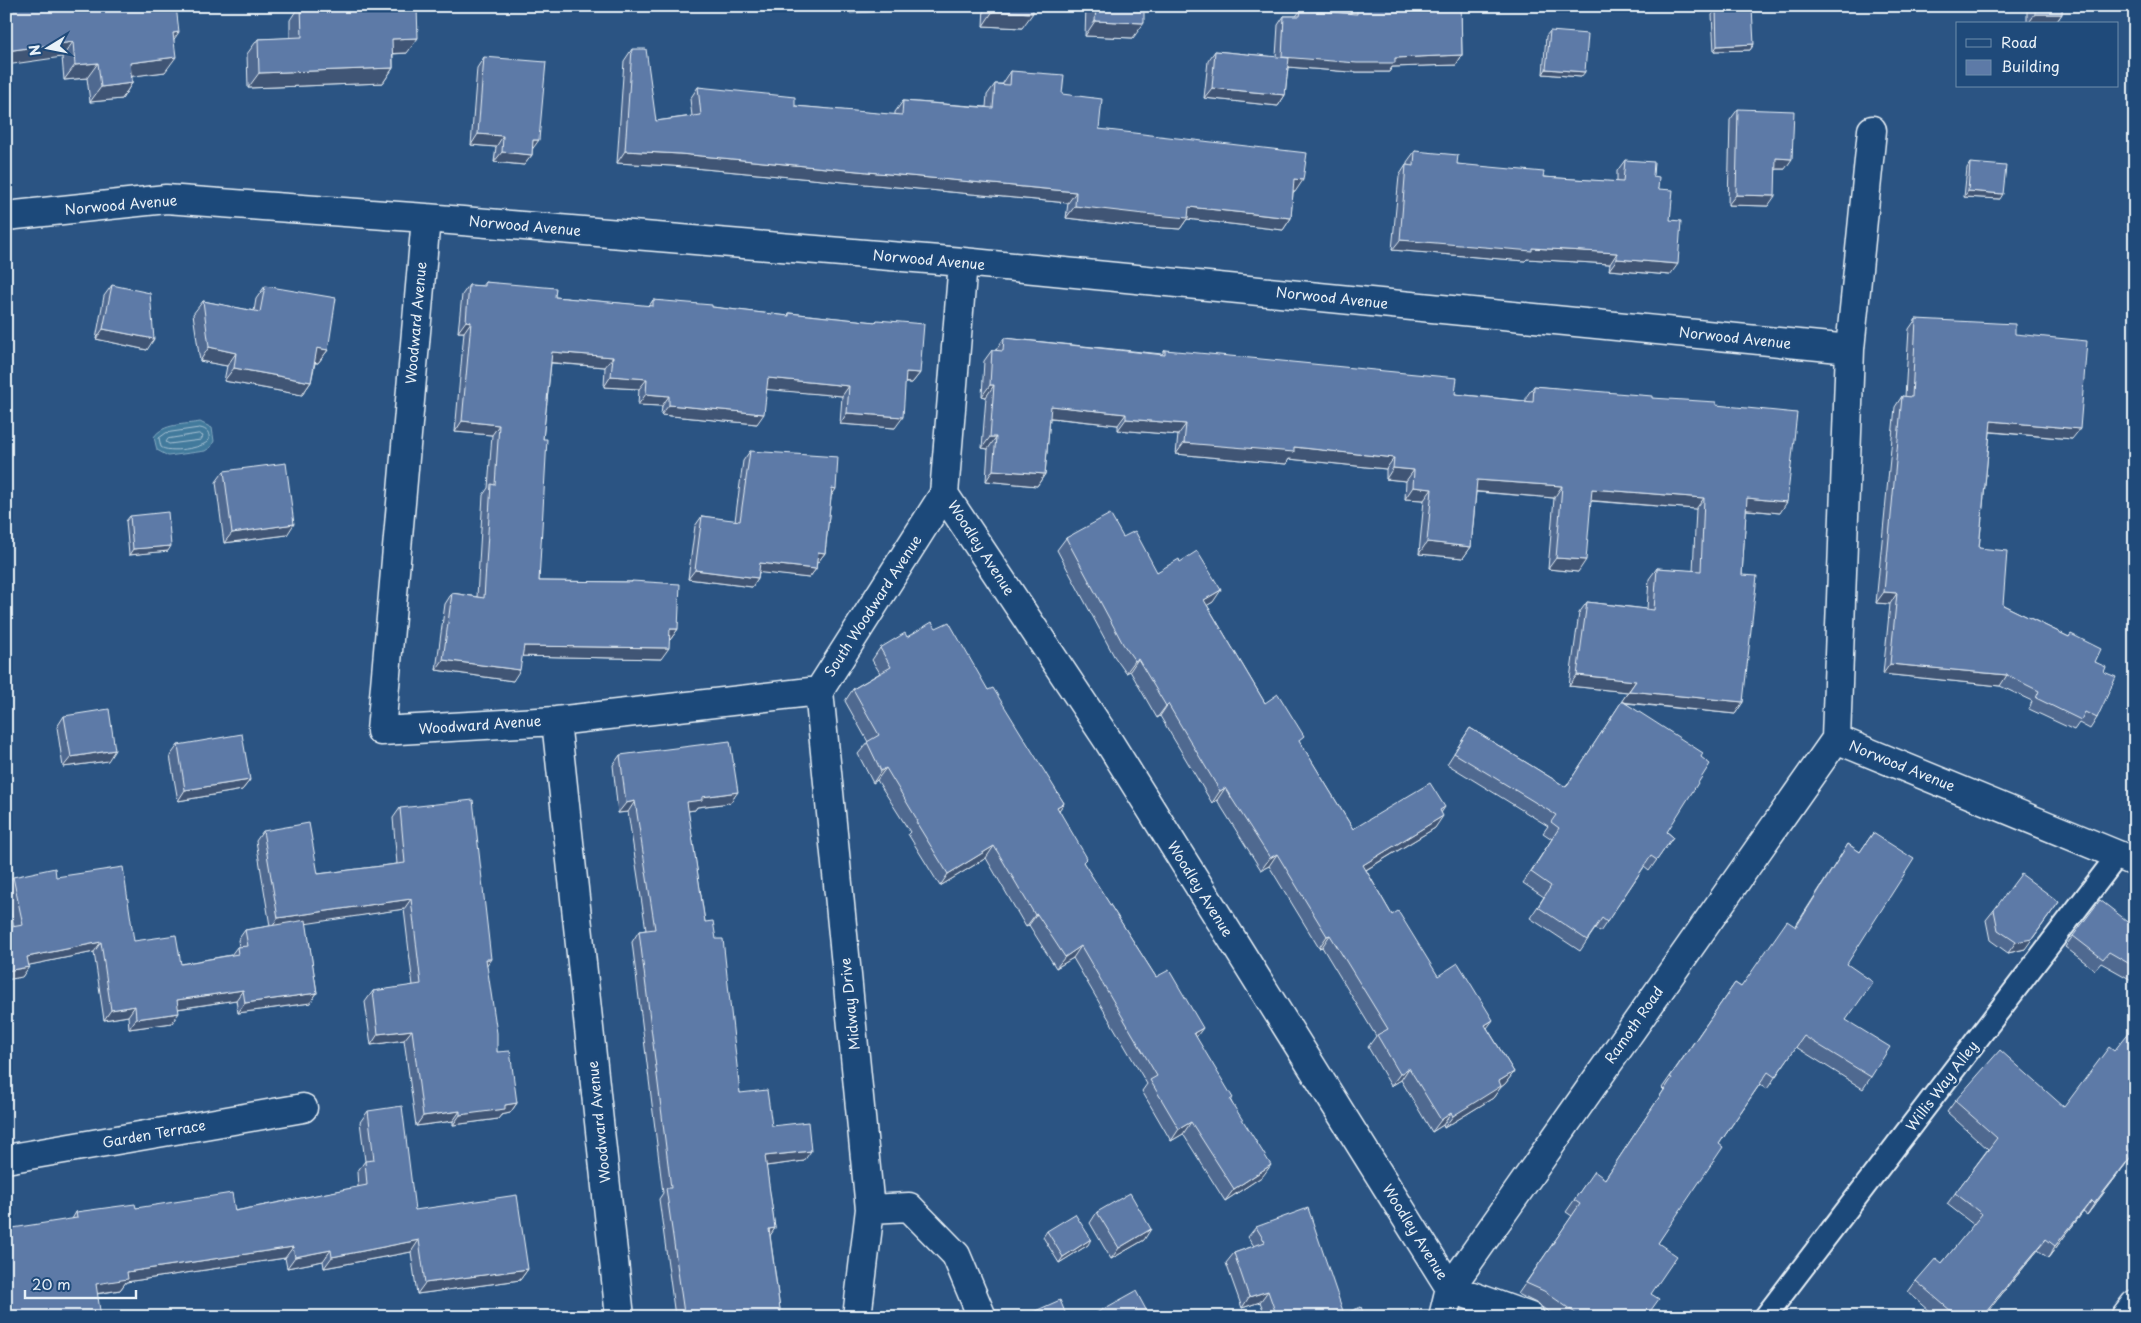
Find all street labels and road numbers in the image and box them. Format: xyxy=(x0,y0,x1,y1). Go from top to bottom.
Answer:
street label: Norwood Avenue xyxy=(64,189,178,220)
street label: Norwood Avenue xyxy=(468,210,582,241)
street label: Norwood Avenue xyxy=(872,244,986,275)
street label: Woodward Avenue xyxy=(400,260,431,385)
street label: Norwood Avenue xyxy=(1275,281,1390,314)
street label: Norwood Avenue xyxy=(1678,321,1793,354)
street label: Woodley Avenue xyxy=(943,496,1020,600)
street label: South Woodward Avenue xyxy=(819,530,927,681)
street label: Woodward Avenue xyxy=(418,710,542,739)
street label: Norwood Avenue xyxy=(1846,735,1959,796)
street label: Woodley Avenue xyxy=(1163,837,1239,941)
street label: Midway Drive xyxy=(834,957,865,1051)
street label: Ramoth Road xyxy=(1599,982,1668,1068)
street label: Willis Way Alley xyxy=(1900,1036,1983,1136)
street label: Woodward Avenue xyxy=(582,1060,615,1184)
street label: Garden Terrace xyxy=(101,1114,207,1153)
street label: Woodley Avenue xyxy=(1378,1180,1454,1284)

